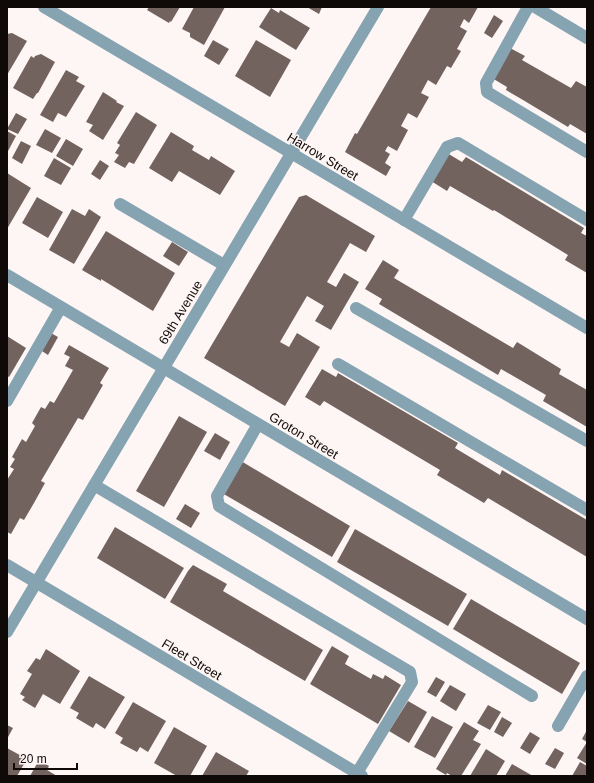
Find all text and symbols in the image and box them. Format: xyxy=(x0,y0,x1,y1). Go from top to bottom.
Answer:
street label: Harrow Street xyxy=(285,129,361,184)
street label: 69th Avenue xyxy=(155,278,205,347)
street label: Groton Street xyxy=(266,409,341,462)
street label: Fleet Street xyxy=(159,636,225,683)
scale bar xyxy=(14,745,77,771)
text: 20 m xyxy=(20,752,47,766)

